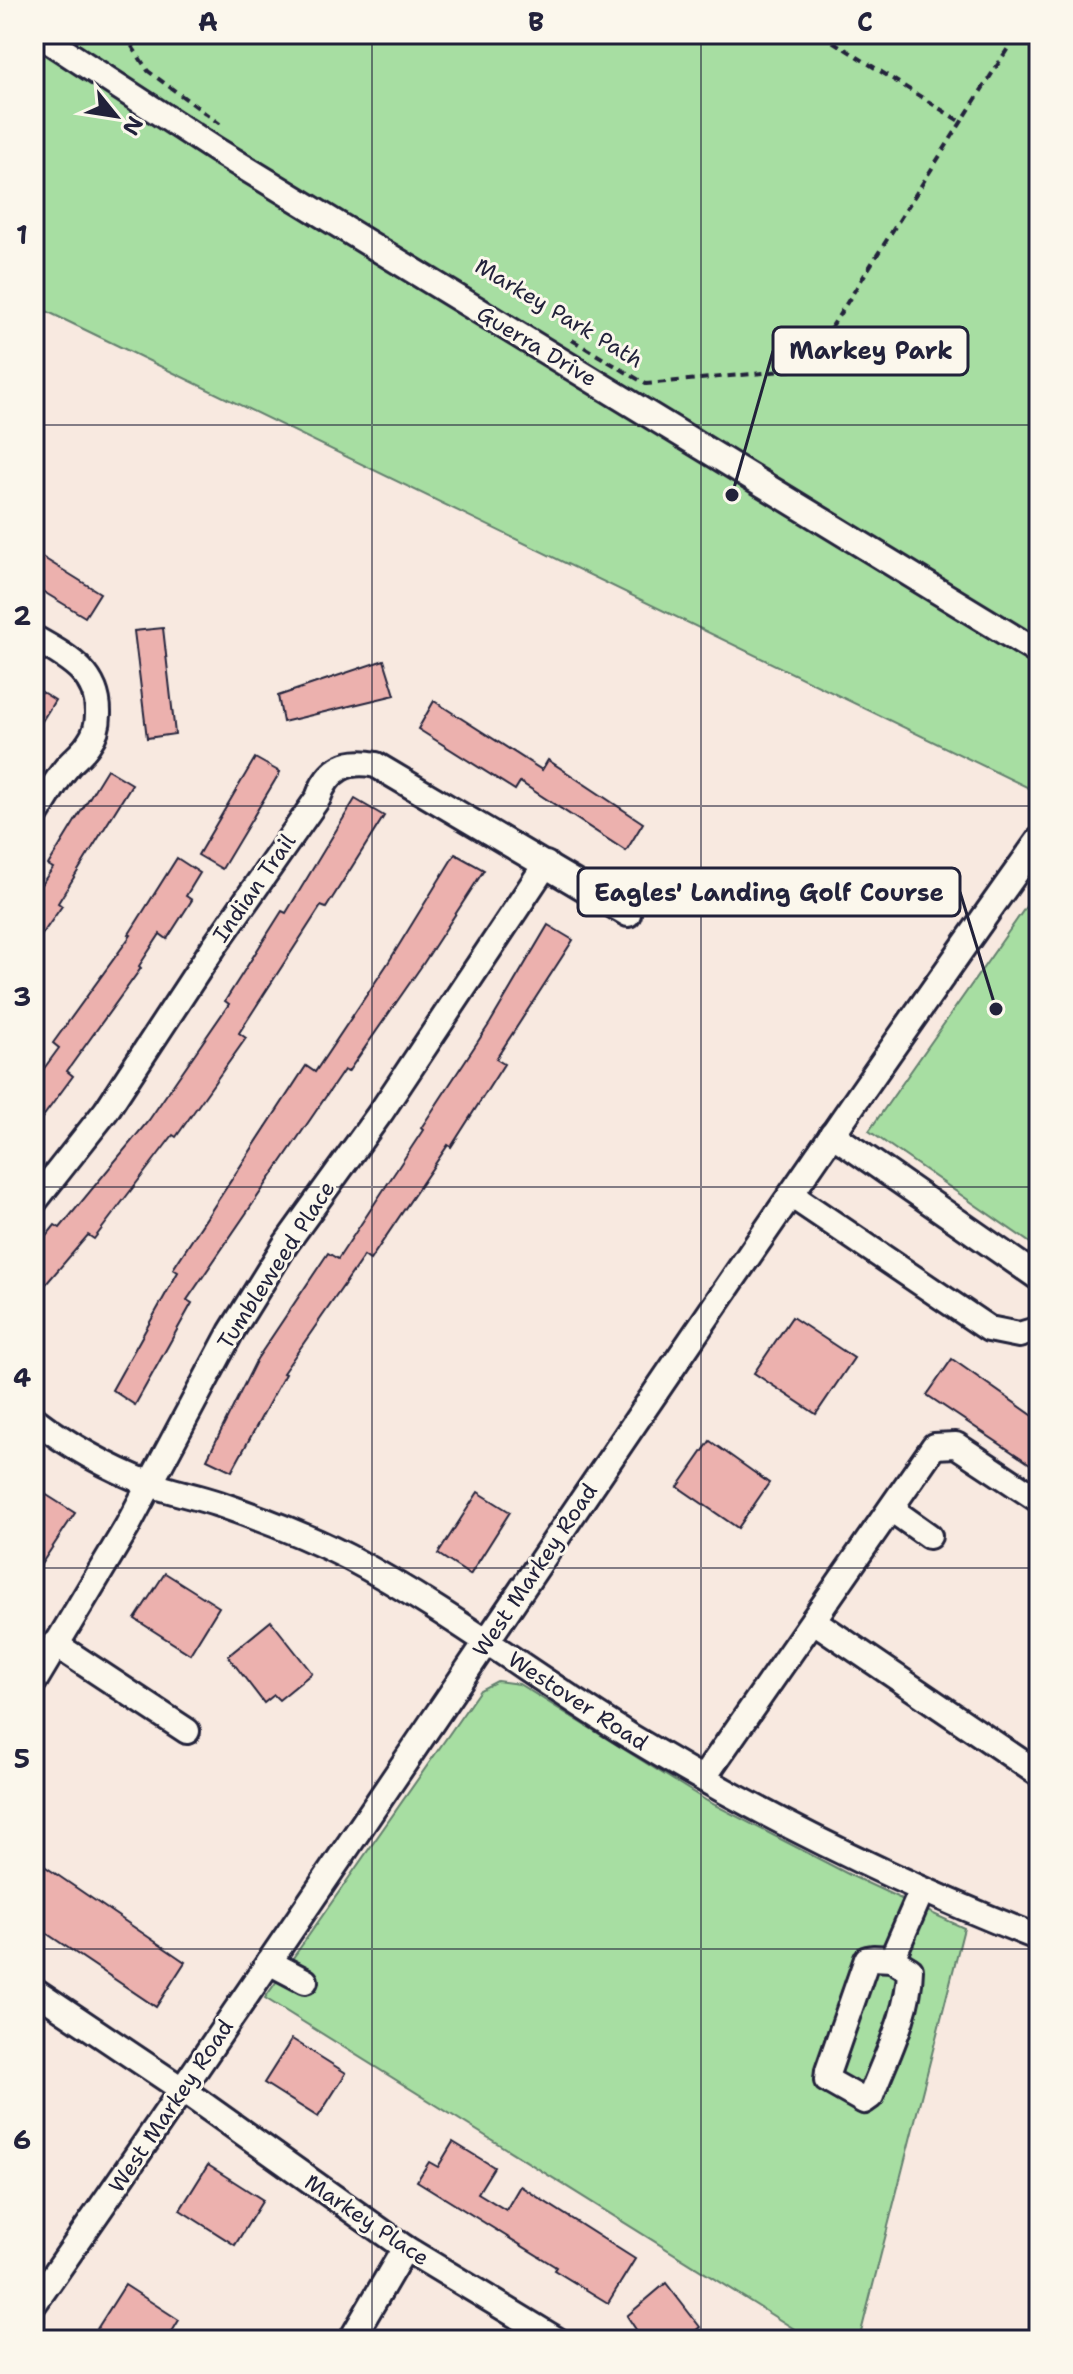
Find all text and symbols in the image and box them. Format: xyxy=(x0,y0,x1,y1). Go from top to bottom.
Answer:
text: A xyxy=(198,4,218,39)
text: B xyxy=(528,4,544,39)
text: C xyxy=(857,4,873,39)
north arrow xyxy=(76,76,156,156)
text: N xyxy=(116,111,150,141)
text: 1 xyxy=(16,217,28,252)
street label: Markey Park Path xyxy=(470,251,648,375)
street label: Guerra Drive xyxy=(472,299,602,393)
callout: Markey Park xyxy=(773,327,968,375)
text: Markey Park xyxy=(789,335,953,367)
text: 2 xyxy=(13,598,31,633)
street label: Indian Trail xyxy=(206,828,302,948)
callout: Eagles' Landing Golf Course xyxy=(578,868,960,916)
text: Eagles' Landing Golf Course xyxy=(594,877,944,909)
text: 3 xyxy=(13,979,31,1014)
street label: Tumbleweed Place xyxy=(211,1175,341,1355)
text: 4 xyxy=(13,1360,31,1395)
street label: West Markey Road xyxy=(466,1477,604,1662)
street label: Westover Road xyxy=(502,1645,654,1757)
text: 5 xyxy=(14,1741,30,1776)
street label: West Markey Road xyxy=(102,2013,240,2198)
text: 6 xyxy=(13,2122,31,2157)
street label: Markey Place xyxy=(299,2168,435,2272)

